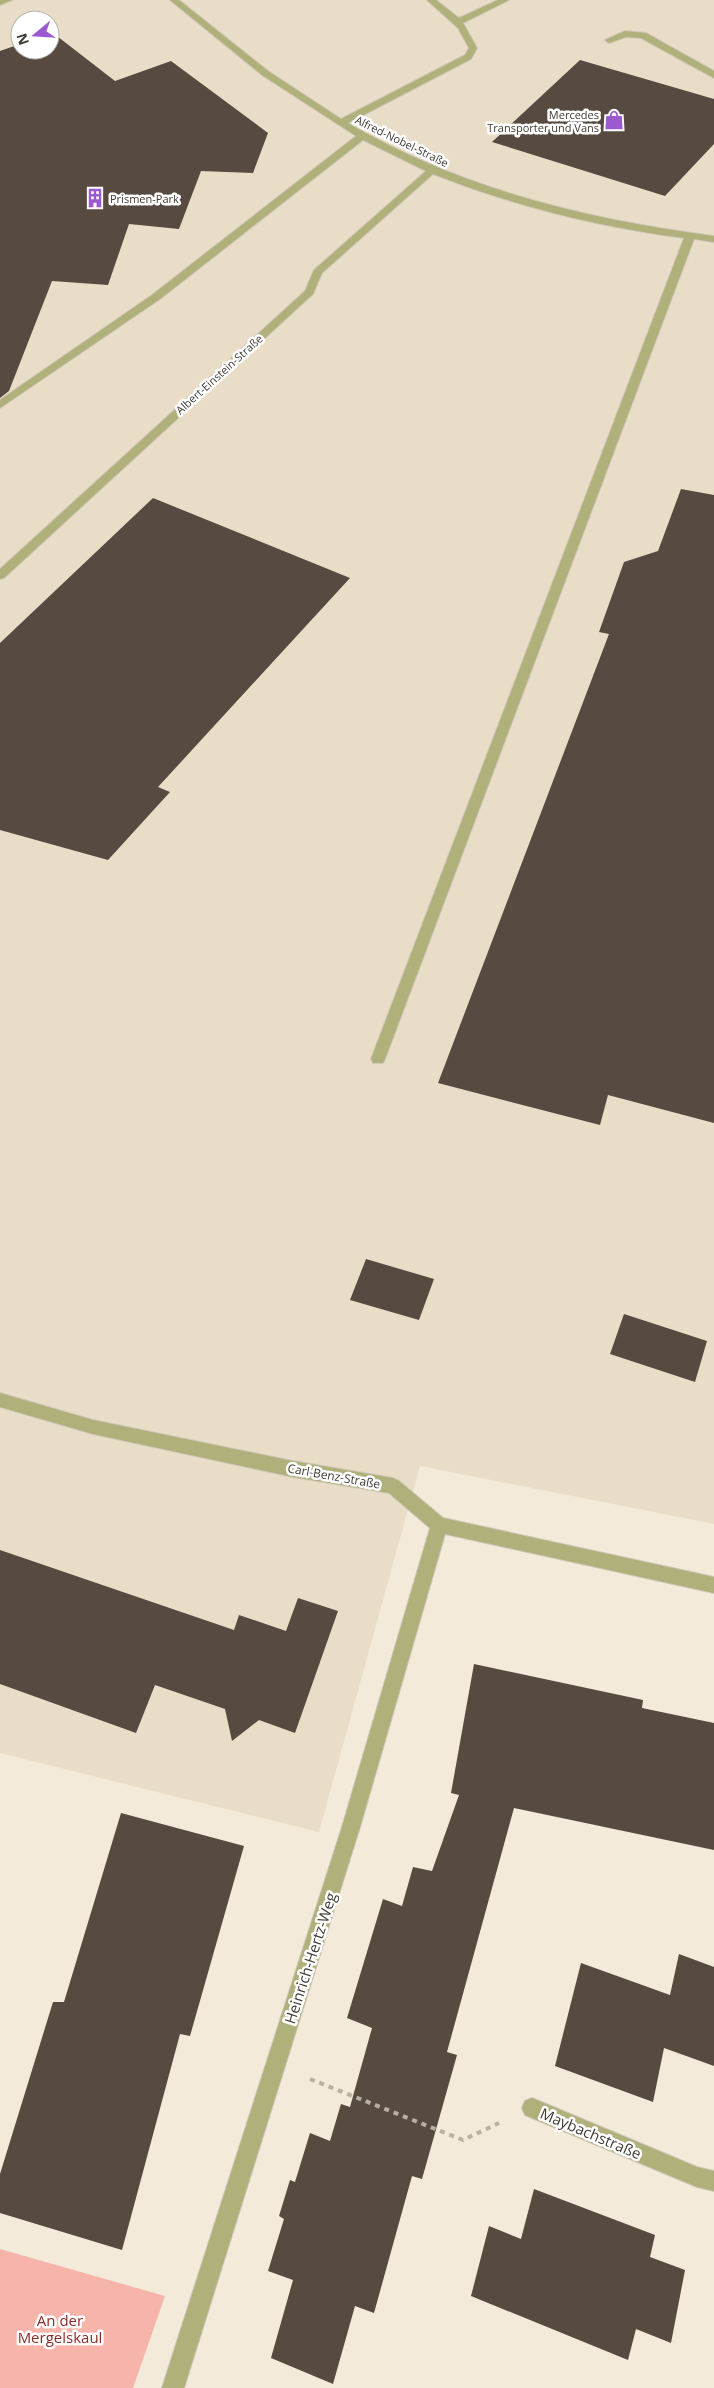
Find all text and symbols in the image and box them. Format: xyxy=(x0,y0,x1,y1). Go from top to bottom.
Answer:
north arrow xyxy=(10,10,60,60)
text: N xyxy=(11,31,33,48)
place label: Mercedes Transporter und Vans xyxy=(487,107,599,135)
shop icon: Mercedes Transporter und Vans xyxy=(603,109,625,131)
street label: Alfred-Nobel-Straße xyxy=(353,112,451,170)
building icon: Prismen-Park xyxy=(84,187,106,209)
place label: Prismen-Park xyxy=(110,191,179,206)
street label: Albert-Einstein-Straße xyxy=(172,331,266,417)
street label: Carl-Benz-Straße xyxy=(286,1459,382,1493)
street label: Heinrich-Hertz-Weg xyxy=(279,1890,341,2026)
street label: Maybachstraße xyxy=(537,2103,645,2163)
park label: An der Mergelskaul xyxy=(18,2310,102,2347)

